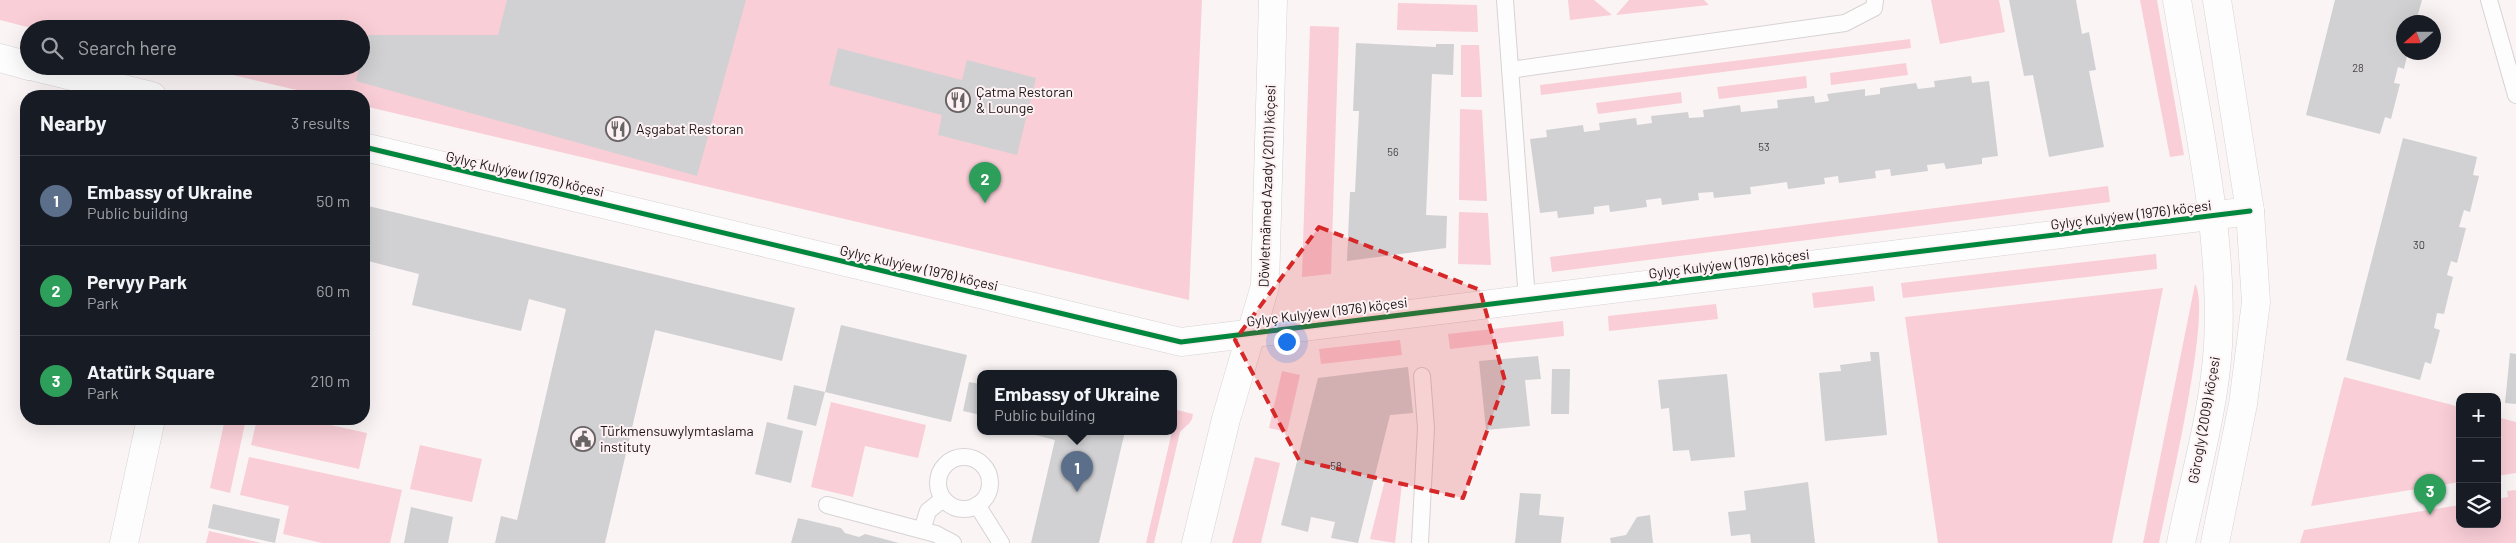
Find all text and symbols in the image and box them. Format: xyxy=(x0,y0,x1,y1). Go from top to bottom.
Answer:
north arrow xyxy=(2396,15,2441,60)
search box xyxy=(20,20,370,75)
icon: search xyxy=(38,34,66,62)
text: Search here xyxy=(78,36,177,59)
house number: 28 xyxy=(2352,61,2364,74)
place label: Çatma Restoran & Lounge xyxy=(976,83,1073,116)
street label: Döwletmämed Azady (2011) köçesi xyxy=(1254,84,1279,288)
restaurant icon: Çatma Restoran & Lounge xyxy=(945,87,971,113)
text: Nearby xyxy=(40,110,106,135)
text: 3 results xyxy=(291,113,350,132)
restaurant icon: Aşgabat Restoran xyxy=(605,116,631,142)
place label: Aşgabat Restoran xyxy=(636,120,743,137)
house number: 53 xyxy=(1758,140,1770,153)
house number: 56 xyxy=(1387,145,1399,158)
street label: Gylyç Kulyýew (1976) köçesi xyxy=(444,147,606,200)
pin: 2 xyxy=(969,162,1001,203)
text: Embassy of Ukraine xyxy=(87,180,253,203)
text: 1 xyxy=(53,191,59,210)
text: 50 m xyxy=(316,191,350,210)
street label: Gylyç Kulyýew (1976) köçesi xyxy=(2050,196,2212,233)
text: Public building xyxy=(87,203,188,222)
house number: 30 xyxy=(2413,238,2425,251)
street label: Gylyç Kulyýew (1976) köçesi xyxy=(838,241,1000,294)
street label: Gylyç Kulyýew (1976) köçesi xyxy=(1648,245,1810,282)
text: Pervyy Park xyxy=(87,270,187,293)
text: 2 xyxy=(52,281,60,300)
text: 60 m xyxy=(316,281,350,300)
text: Park xyxy=(87,293,118,312)
street label: Gylyç Kulyýew (1976) köçesi xyxy=(1246,293,1408,330)
your location xyxy=(1274,329,1300,355)
street label: Görogly (2009) köçesi xyxy=(2184,355,2223,485)
text: Atatürk Square xyxy=(87,360,215,383)
popup xyxy=(977,370,1177,435)
text: 3 xyxy=(52,371,60,390)
text: 210 m xyxy=(311,371,350,390)
text: Embassy of Ukraine xyxy=(994,382,1160,405)
text: Park xyxy=(87,383,118,402)
map controls xyxy=(2456,393,2501,528)
button: + xyxy=(2456,393,2501,438)
text: Public building xyxy=(994,405,1095,424)
place label: Türkmensuwylymtaslama instituty xyxy=(600,422,754,455)
public building icon: Türkmensuwylymtaslama instituty xyxy=(570,426,596,452)
button: − xyxy=(2456,438,2501,483)
pin: 1 xyxy=(1061,451,1093,492)
house number: 58 xyxy=(1330,459,1342,472)
pin: 3 xyxy=(2414,474,2446,515)
button: layers xyxy=(2456,483,2501,528)

